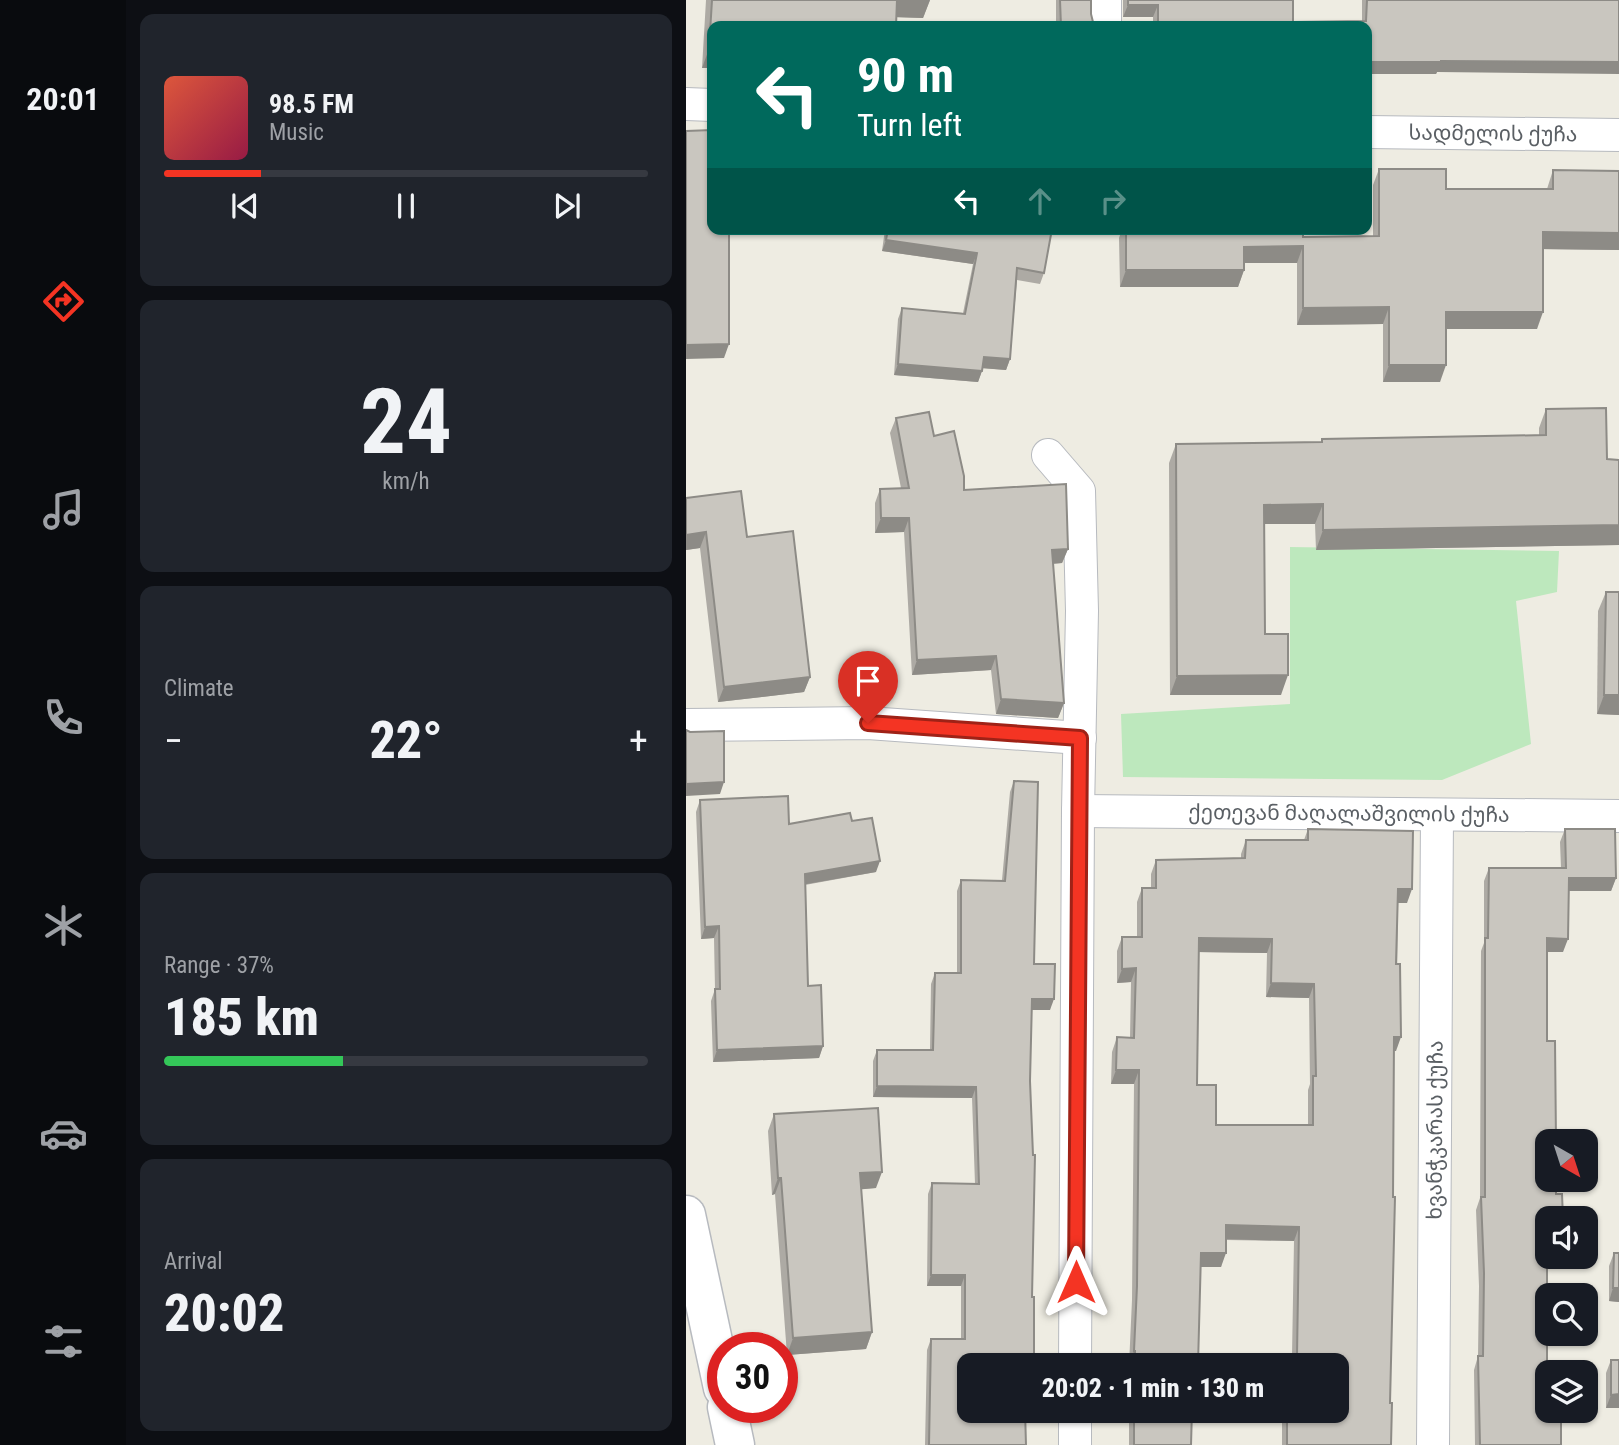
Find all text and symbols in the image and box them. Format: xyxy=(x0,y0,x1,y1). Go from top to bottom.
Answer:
text: 90 m xyxy=(857,47,954,104)
icon: left xyxy=(742,49,833,140)
text: 20:01 xyxy=(26,80,100,118)
text: 98.5 FM xyxy=(269,89,354,119)
text: Turn left xyxy=(857,106,962,144)
text: Music xyxy=(269,119,324,146)
street label: სადმელის ქუჩა xyxy=(1408,120,1578,147)
icon: left xyxy=(948,182,986,220)
icon: ahead xyxy=(1021,182,1059,220)
icon: right xyxy=(1094,182,1132,220)
icon: previous xyxy=(226,187,264,225)
icon: pause xyxy=(387,187,425,225)
icon: next xyxy=(548,187,586,225)
icon: directions xyxy=(39,277,88,326)
text: 24 xyxy=(360,369,452,475)
text: km/h xyxy=(382,468,430,495)
icon: music xyxy=(39,485,88,534)
pin xyxy=(838,651,898,723)
icon: arrive xyxy=(849,662,887,700)
text: Climate xyxy=(164,675,234,702)
icon: phone xyxy=(39,693,88,742)
text: 22° xyxy=(369,710,443,771)
text: − xyxy=(164,719,183,763)
text: + xyxy=(629,719,648,763)
street label: ქეთევან მაღალაშვილის ქუჩა xyxy=(1188,800,1510,827)
icon: climate xyxy=(39,901,88,950)
text: Range · 37% xyxy=(164,952,274,979)
text: 185 km xyxy=(164,987,319,1048)
street label: ხვანჭკარას ქუჩა xyxy=(1422,1040,1448,1220)
icon: car xyxy=(39,1109,88,1158)
north arrow xyxy=(1535,1129,1598,1192)
map controls xyxy=(1535,1129,1598,1423)
button: sound xyxy=(1535,1206,1598,1269)
position arrow xyxy=(1039,1245,1113,1319)
text: Arrival xyxy=(164,1248,223,1275)
text: 20:02 xyxy=(164,1283,284,1344)
button: search xyxy=(1535,1283,1598,1346)
icon: filters xyxy=(39,1317,88,1366)
speed limit sign: 30 xyxy=(707,1332,798,1423)
button: layers xyxy=(1535,1360,1598,1423)
text: 20:02 · 1 min · 130 m xyxy=(1042,1373,1264,1403)

